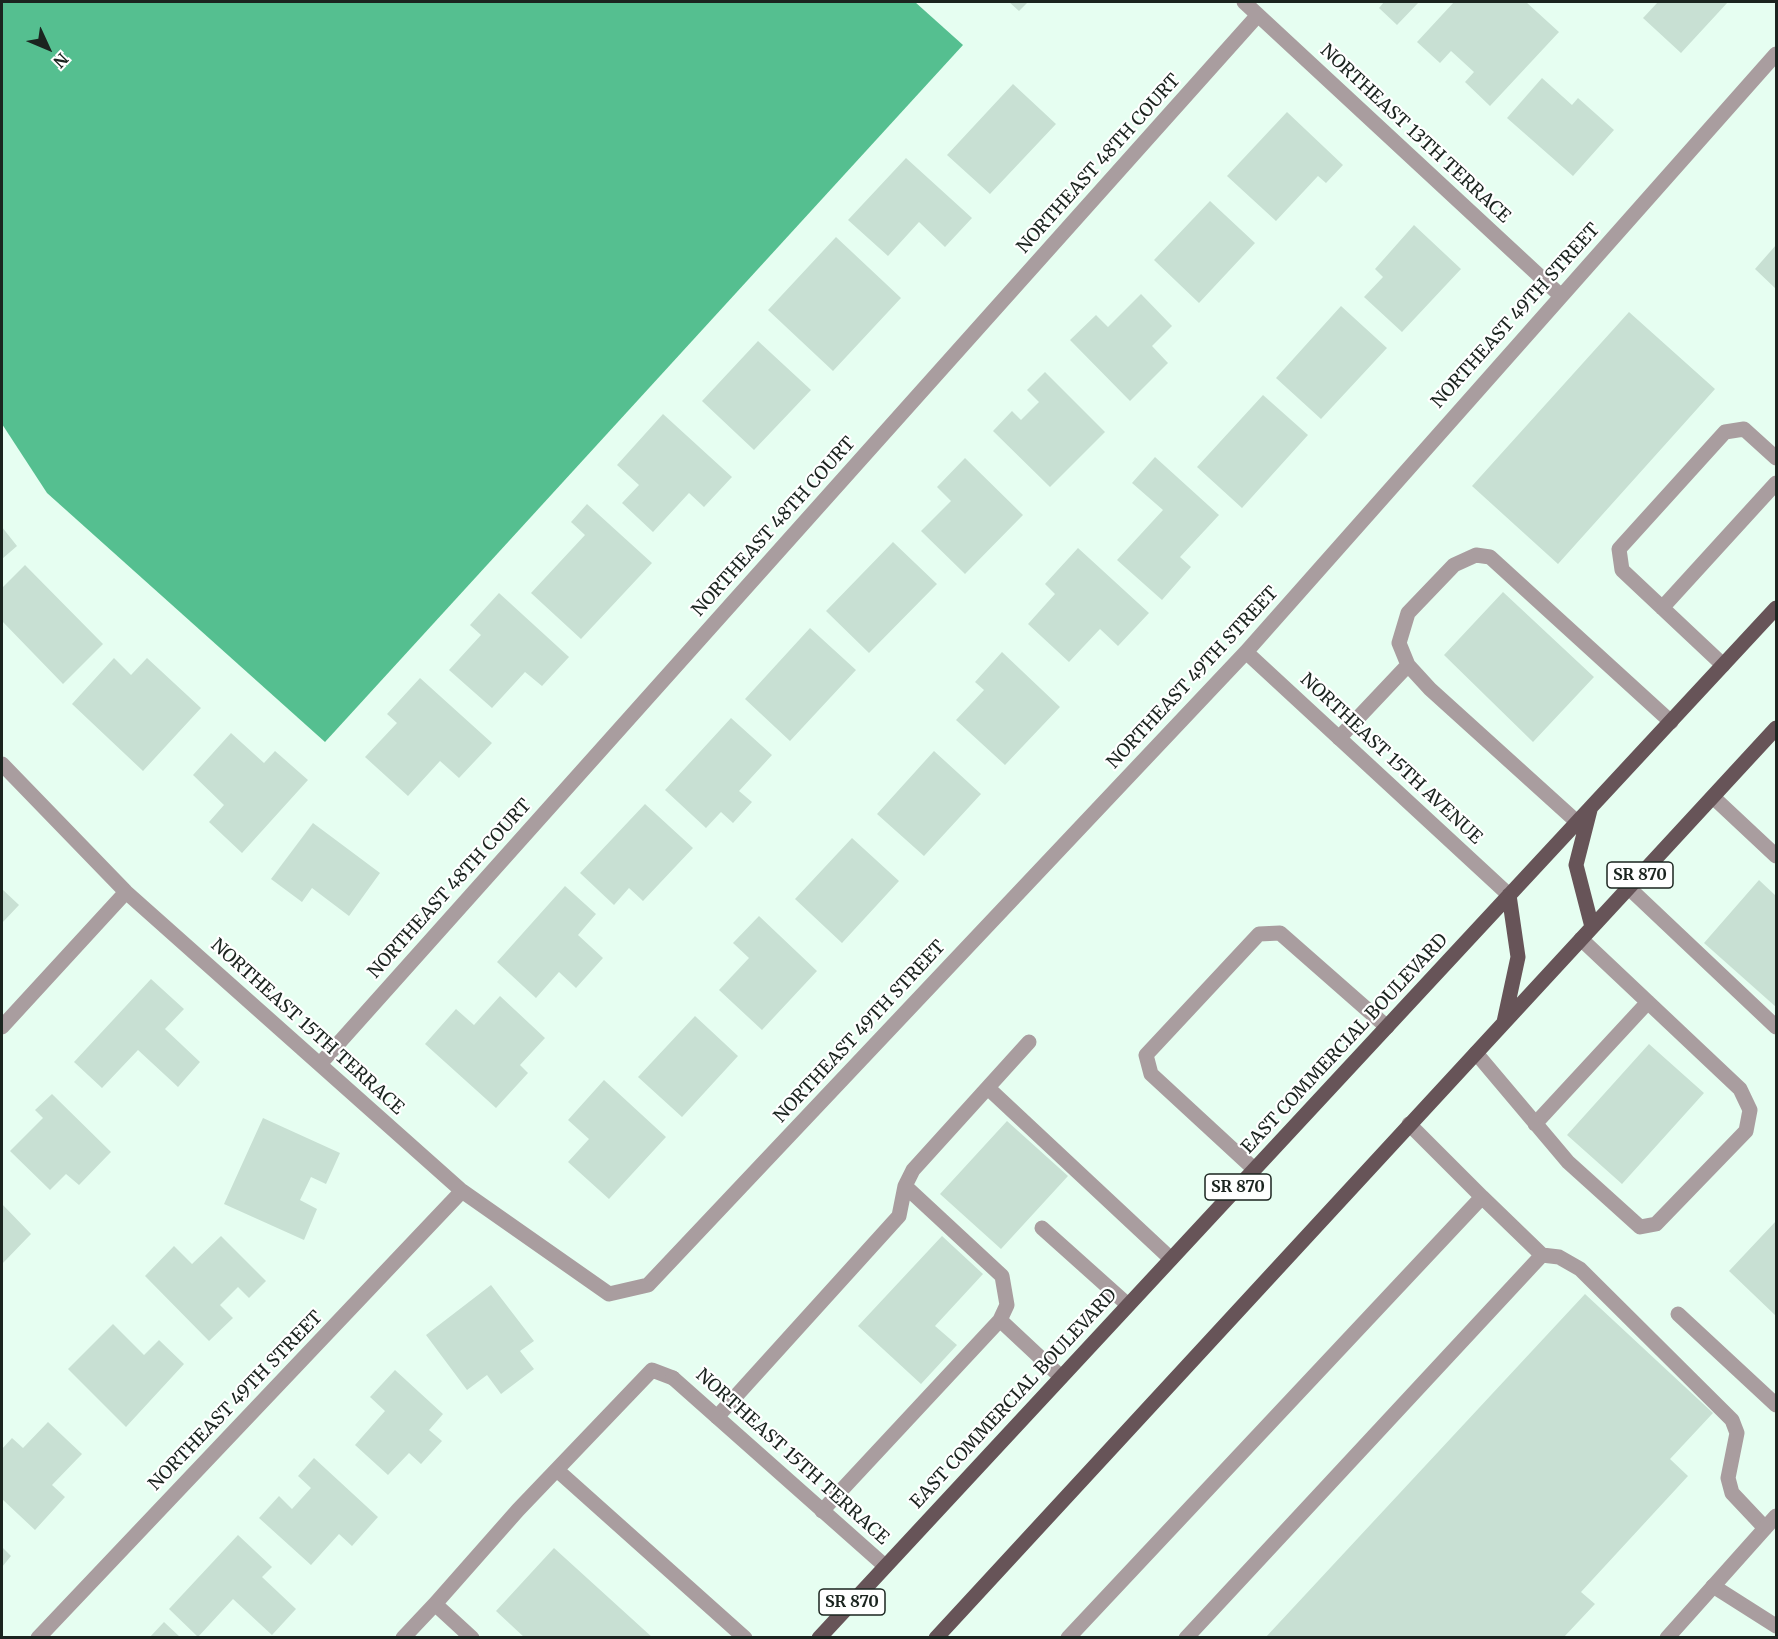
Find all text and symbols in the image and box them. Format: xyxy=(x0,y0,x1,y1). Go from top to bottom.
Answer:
north arrow xyxy=(18,18,78,78)
street label: NORTHEAST 13TH TERRACE xyxy=(1316,40,1514,228)
text: N xyxy=(49,49,73,72)
street label: NORTHEAST 48TH COURT xyxy=(1013,70,1185,258)
street label: NORTHEAST 49TH STREET xyxy=(1427,219,1605,413)
street label: NORTHEAST 48TH COURT xyxy=(688,433,860,621)
street label: NORTHEAST 49TH STREET xyxy=(1103,583,1283,773)
street label: NORTHEAST 15TH AVENUE xyxy=(1296,669,1486,849)
street label: NORTHEAST 48TH COURT xyxy=(364,795,536,983)
road number: SR 870 xyxy=(1607,862,1673,888)
street label: EAST COMMERCIAL BOULEVARD xyxy=(1237,930,1453,1158)
street label: NORTHEAST 15TH TERRACE xyxy=(206,935,408,1119)
street label: NORTHEAST 49TH STREET xyxy=(770,937,950,1127)
road number: SR 870 xyxy=(1205,1174,1271,1200)
street label: EAST COMMERCIAL BOULEVARD xyxy=(906,1285,1122,1513)
street label: NORTHEAST 49TH STREET xyxy=(145,1307,327,1495)
street label: NORTHEAST 15TH TERRACE xyxy=(691,1365,893,1549)
road number: SR 870 xyxy=(819,1589,885,1615)

